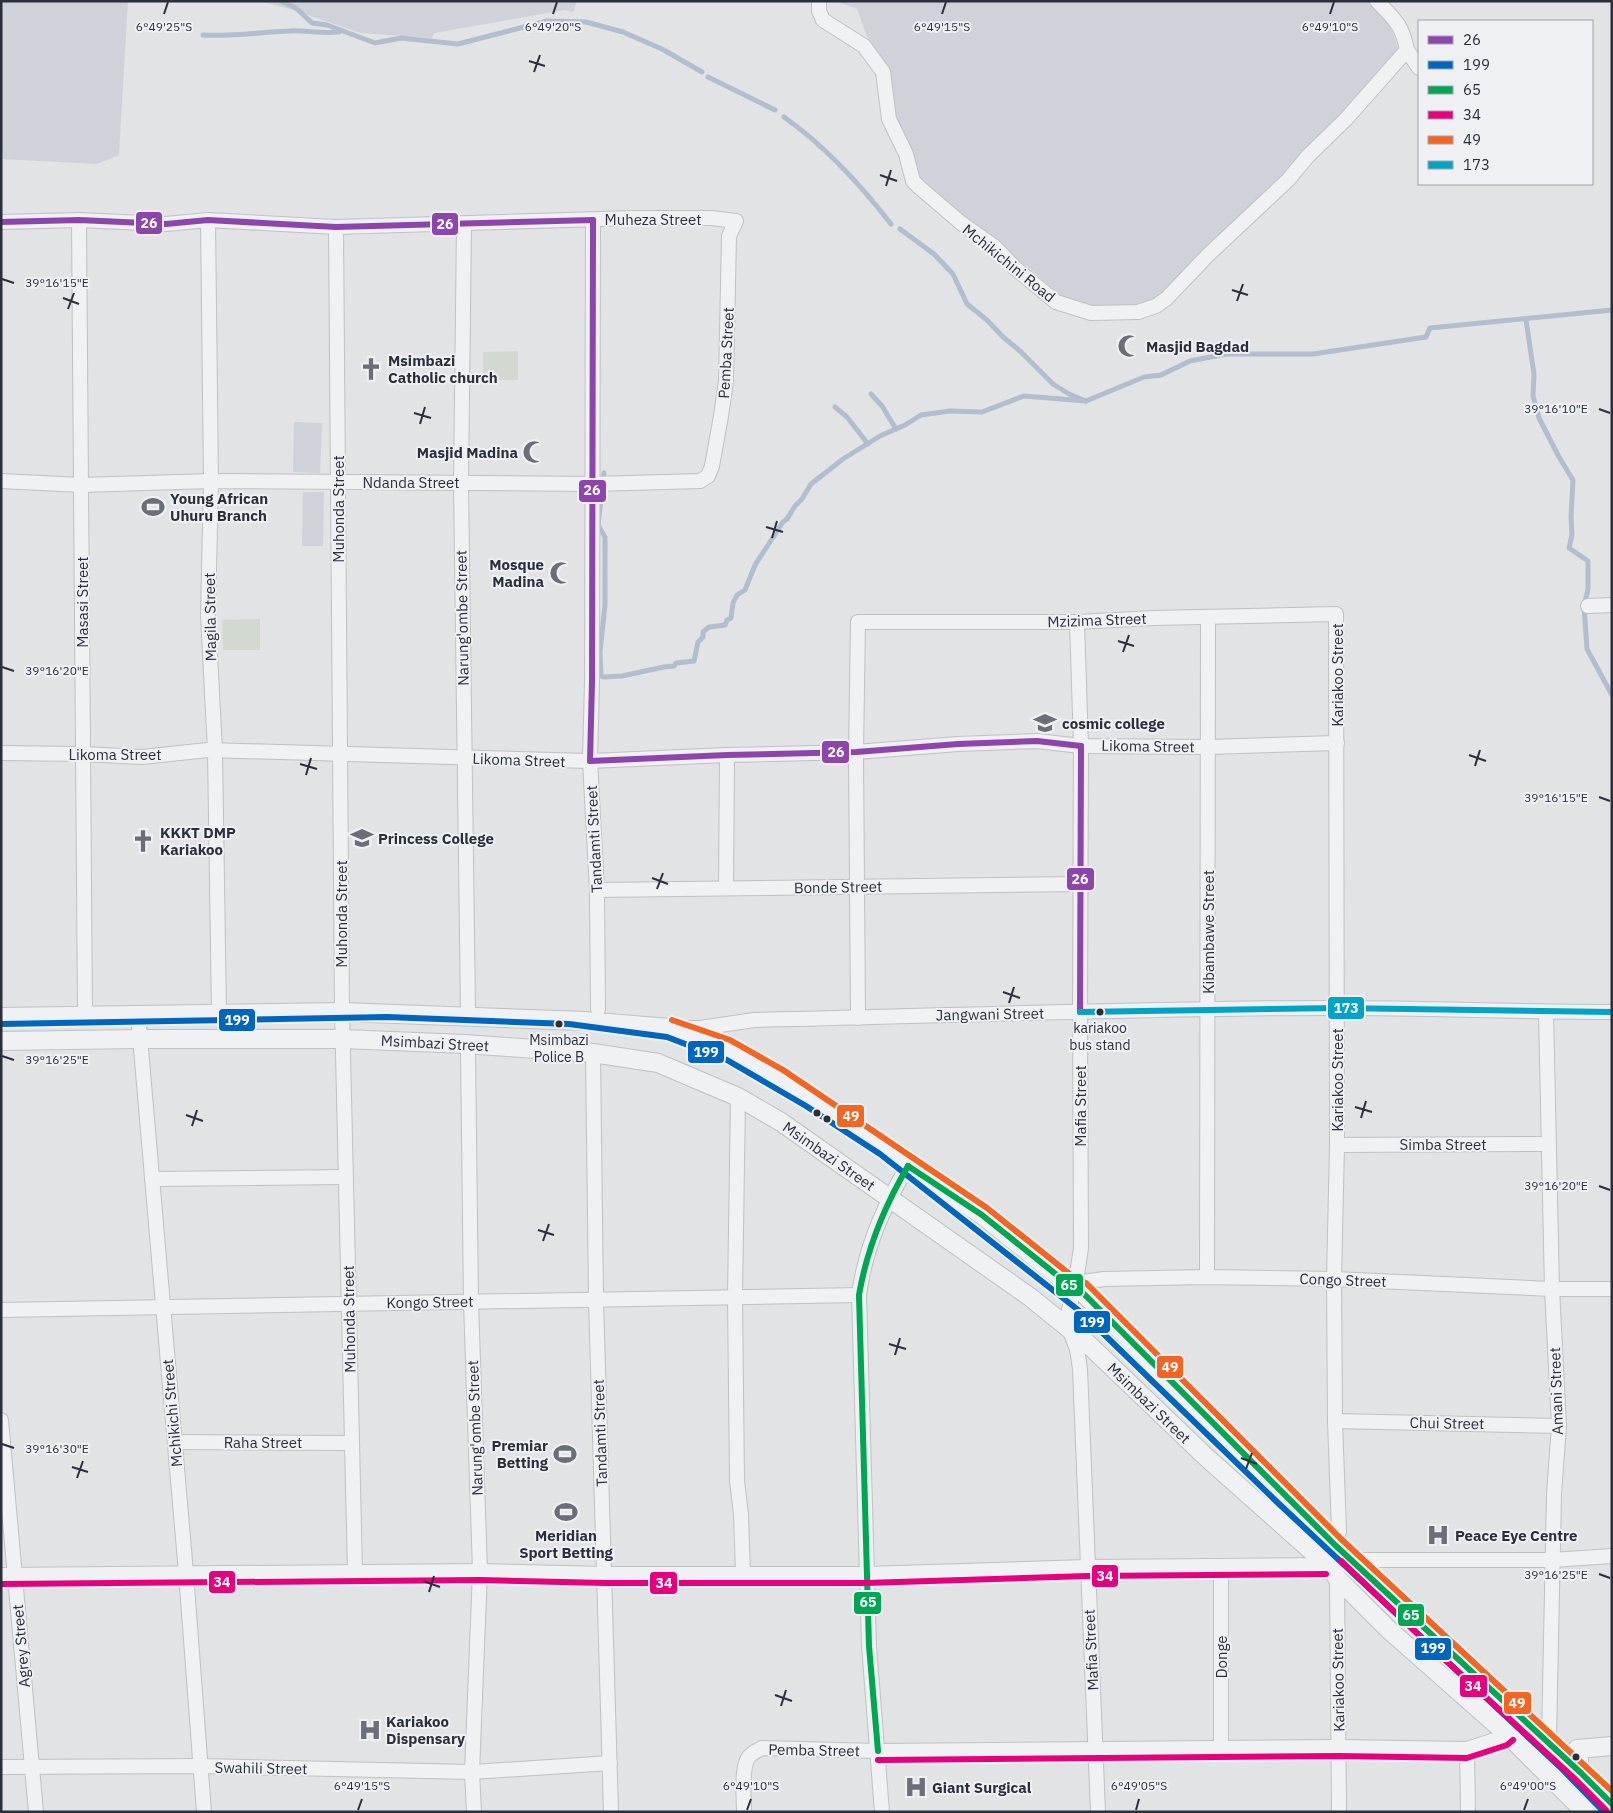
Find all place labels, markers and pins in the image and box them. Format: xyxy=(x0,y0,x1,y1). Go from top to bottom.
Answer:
mosque icon: Masjid Bagdad xyxy=(1116,333,1142,359)
place label: Masjid Bagdad xyxy=(1146,337,1249,356)
place label: Msimbazi Catholic church xyxy=(388,351,498,387)
church icon: Msimbazi Catholic church xyxy=(358,356,384,382)
mosque icon: Masjid Madina xyxy=(521,439,547,465)
place label: Masjid Madina xyxy=(417,443,518,462)
place label: Young African Uhuru Branch xyxy=(170,489,268,525)
sports icon: Young African Uhuru Branch xyxy=(140,494,166,520)
place label: Mosque Madina xyxy=(489,555,544,591)
mosque icon: Mosque Madina xyxy=(548,560,574,586)
school or university icon: cosmic college xyxy=(1032,710,1058,736)
place label: cosmic college xyxy=(1062,714,1165,733)
place label: KKKT DMP Kariakoo xyxy=(160,823,236,859)
school or university icon: Princess College xyxy=(349,825,375,851)
church icon: KKKT DMP Kariakoo xyxy=(130,828,156,854)
place label: Princess College xyxy=(378,829,494,848)
marker: kariakoo bus stand xyxy=(1095,1007,1105,1017)
marker: Msimbazi Police B xyxy=(554,1019,564,1029)
place label: kariakoo bus stand xyxy=(1069,1019,1131,1054)
place label: Msimbazi Police B xyxy=(529,1031,589,1066)
unlabelled marker xyxy=(812,1108,822,1118)
unlabelled marker xyxy=(822,1114,832,1124)
place label: Premiar Betting xyxy=(492,1436,549,1472)
sports icon: Premiar Betting xyxy=(552,1441,578,1467)
sports icon: Meridian Sport Betting xyxy=(553,1499,579,1525)
hospital icon: Peace Eye Centre xyxy=(1425,1522,1451,1548)
place label: Meridian Sport Betting xyxy=(519,1526,614,1562)
place label: Peace Eye Centre xyxy=(1455,1526,1577,1545)
place label: Kariakoo Dispensary xyxy=(386,1712,465,1748)
hospital icon: Kariakoo Dispensary xyxy=(357,1717,383,1743)
unlabelled marker xyxy=(1571,1752,1581,1762)
hospital icon: Giant Surgical xyxy=(903,1774,929,1800)
place label: Giant Surgical xyxy=(932,1778,1032,1797)

